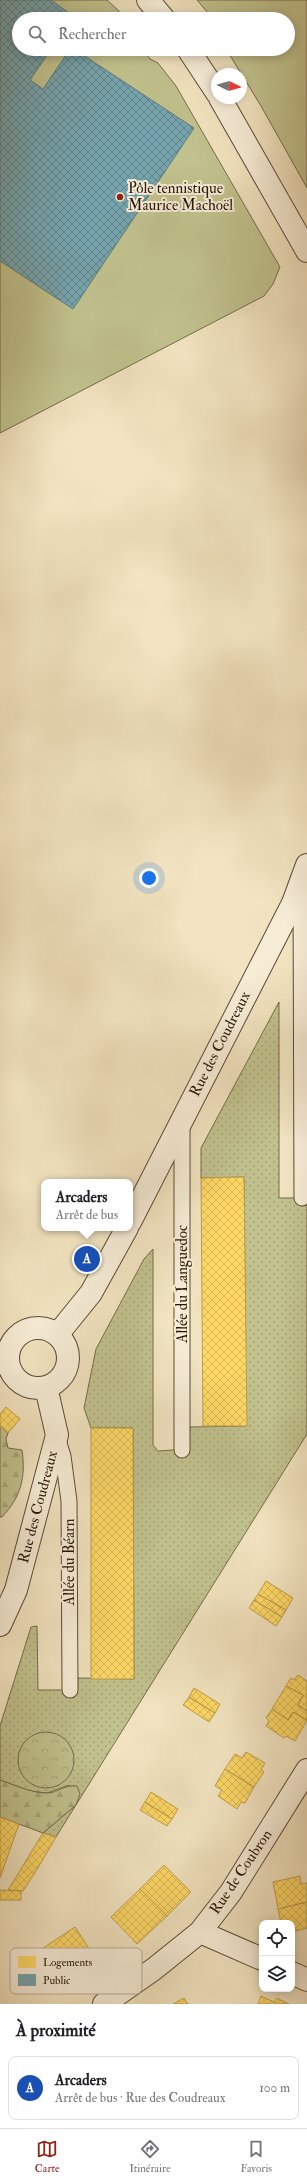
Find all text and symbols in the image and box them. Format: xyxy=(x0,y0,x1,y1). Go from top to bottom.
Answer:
search box xyxy=(12,12,295,56)
icon: search xyxy=(26,23,48,45)
text: Rechercher xyxy=(58,25,126,44)
north arrow xyxy=(211,68,247,104)
place label: Pôle tennistique Maurice Machoël xyxy=(128,179,233,215)
marker: Pôle tennistique Maurice Machoël xyxy=(115,192,125,202)
your location xyxy=(139,868,159,888)
street label: Rue des Coudreaux xyxy=(185,988,255,1100)
popup xyxy=(41,1179,133,1231)
text: Arcaders xyxy=(56,1188,107,1207)
text: Arrêt de bus xyxy=(56,1207,118,1223)
street label: Allée du Languedoc xyxy=(173,1225,192,1344)
pin: A xyxy=(74,1244,100,1274)
street label: Rue des Coudreaux xyxy=(14,1448,62,1565)
street label: Allée du Béarn xyxy=(60,1518,79,1606)
street label: Rue de Coubron xyxy=(206,1826,277,1918)
map controls xyxy=(259,1920,295,1992)
button: locate xyxy=(259,1920,295,1956)
legend xyxy=(10,1948,142,1994)
text: Logements xyxy=(43,1956,93,1969)
button: layers xyxy=(259,1956,295,1992)
text: Public xyxy=(43,1974,71,1987)
text: À proximité xyxy=(16,2020,96,2041)
text: Arcaders xyxy=(55,2071,107,2090)
text: A xyxy=(26,2080,34,2096)
text: 100 m xyxy=(259,2080,290,2096)
text: Arrêt de bus · Rue des Coudreaux xyxy=(55,2090,226,2106)
tab: Carte xyxy=(35,2138,60,2175)
tab: Itinéraire xyxy=(129,2138,171,2175)
tab: Favoris xyxy=(240,2138,272,2175)

